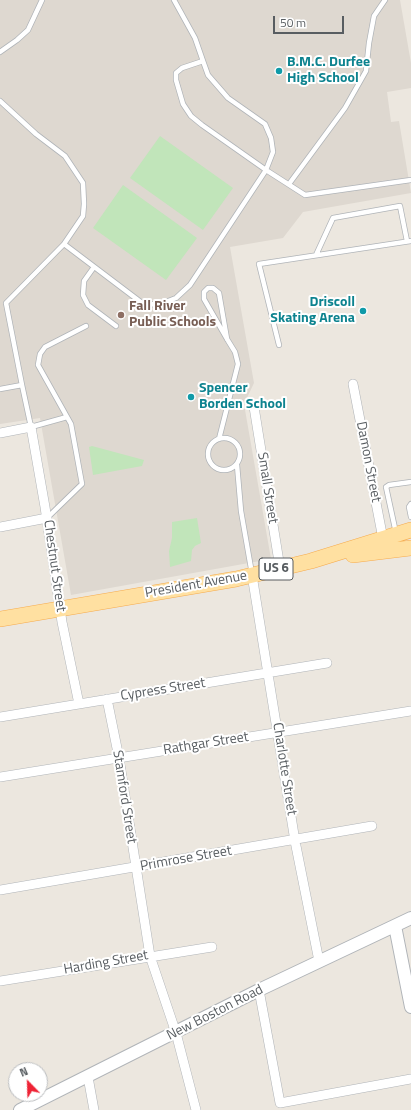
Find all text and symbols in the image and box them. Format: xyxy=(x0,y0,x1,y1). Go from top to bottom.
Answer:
scale bar xyxy=(275,8,346,34)
text: 50 m xyxy=(280,13,306,32)
place label: B.M.C. Durfee High School xyxy=(287,55,370,88)
marker: B.M.C. Durfee High School xyxy=(274,66,284,76)
place label: Driscoll Skating Arena xyxy=(270,295,355,328)
place label: Fall River Public Schools xyxy=(129,299,216,332)
marker: Driscoll Skating Arena xyxy=(358,306,368,316)
marker: Fall River Public Schools xyxy=(116,310,126,320)
place label: Spencer Borden School xyxy=(199,381,286,414)
marker: Spencer Borden School xyxy=(186,392,196,402)
street label: Damon Street xyxy=(352,420,384,504)
street label: Small Street xyxy=(253,451,281,525)
street label: Chestnut Street xyxy=(39,519,69,613)
road number: US 6 xyxy=(259,558,293,580)
street label: President Avenue xyxy=(144,568,248,602)
street label: Cypress Street xyxy=(119,675,207,705)
street label: Charlotte Street xyxy=(268,721,300,817)
street label: Rathgar Street xyxy=(162,729,250,759)
street label: Stamford Street xyxy=(108,749,140,845)
street label: Primrose Street xyxy=(139,843,233,875)
street label: Harding Street xyxy=(62,947,150,979)
street label: New Boston Road xyxy=(164,981,266,1045)
north arrow xyxy=(8,1062,48,1102)
text: N xyxy=(17,1063,30,1081)

